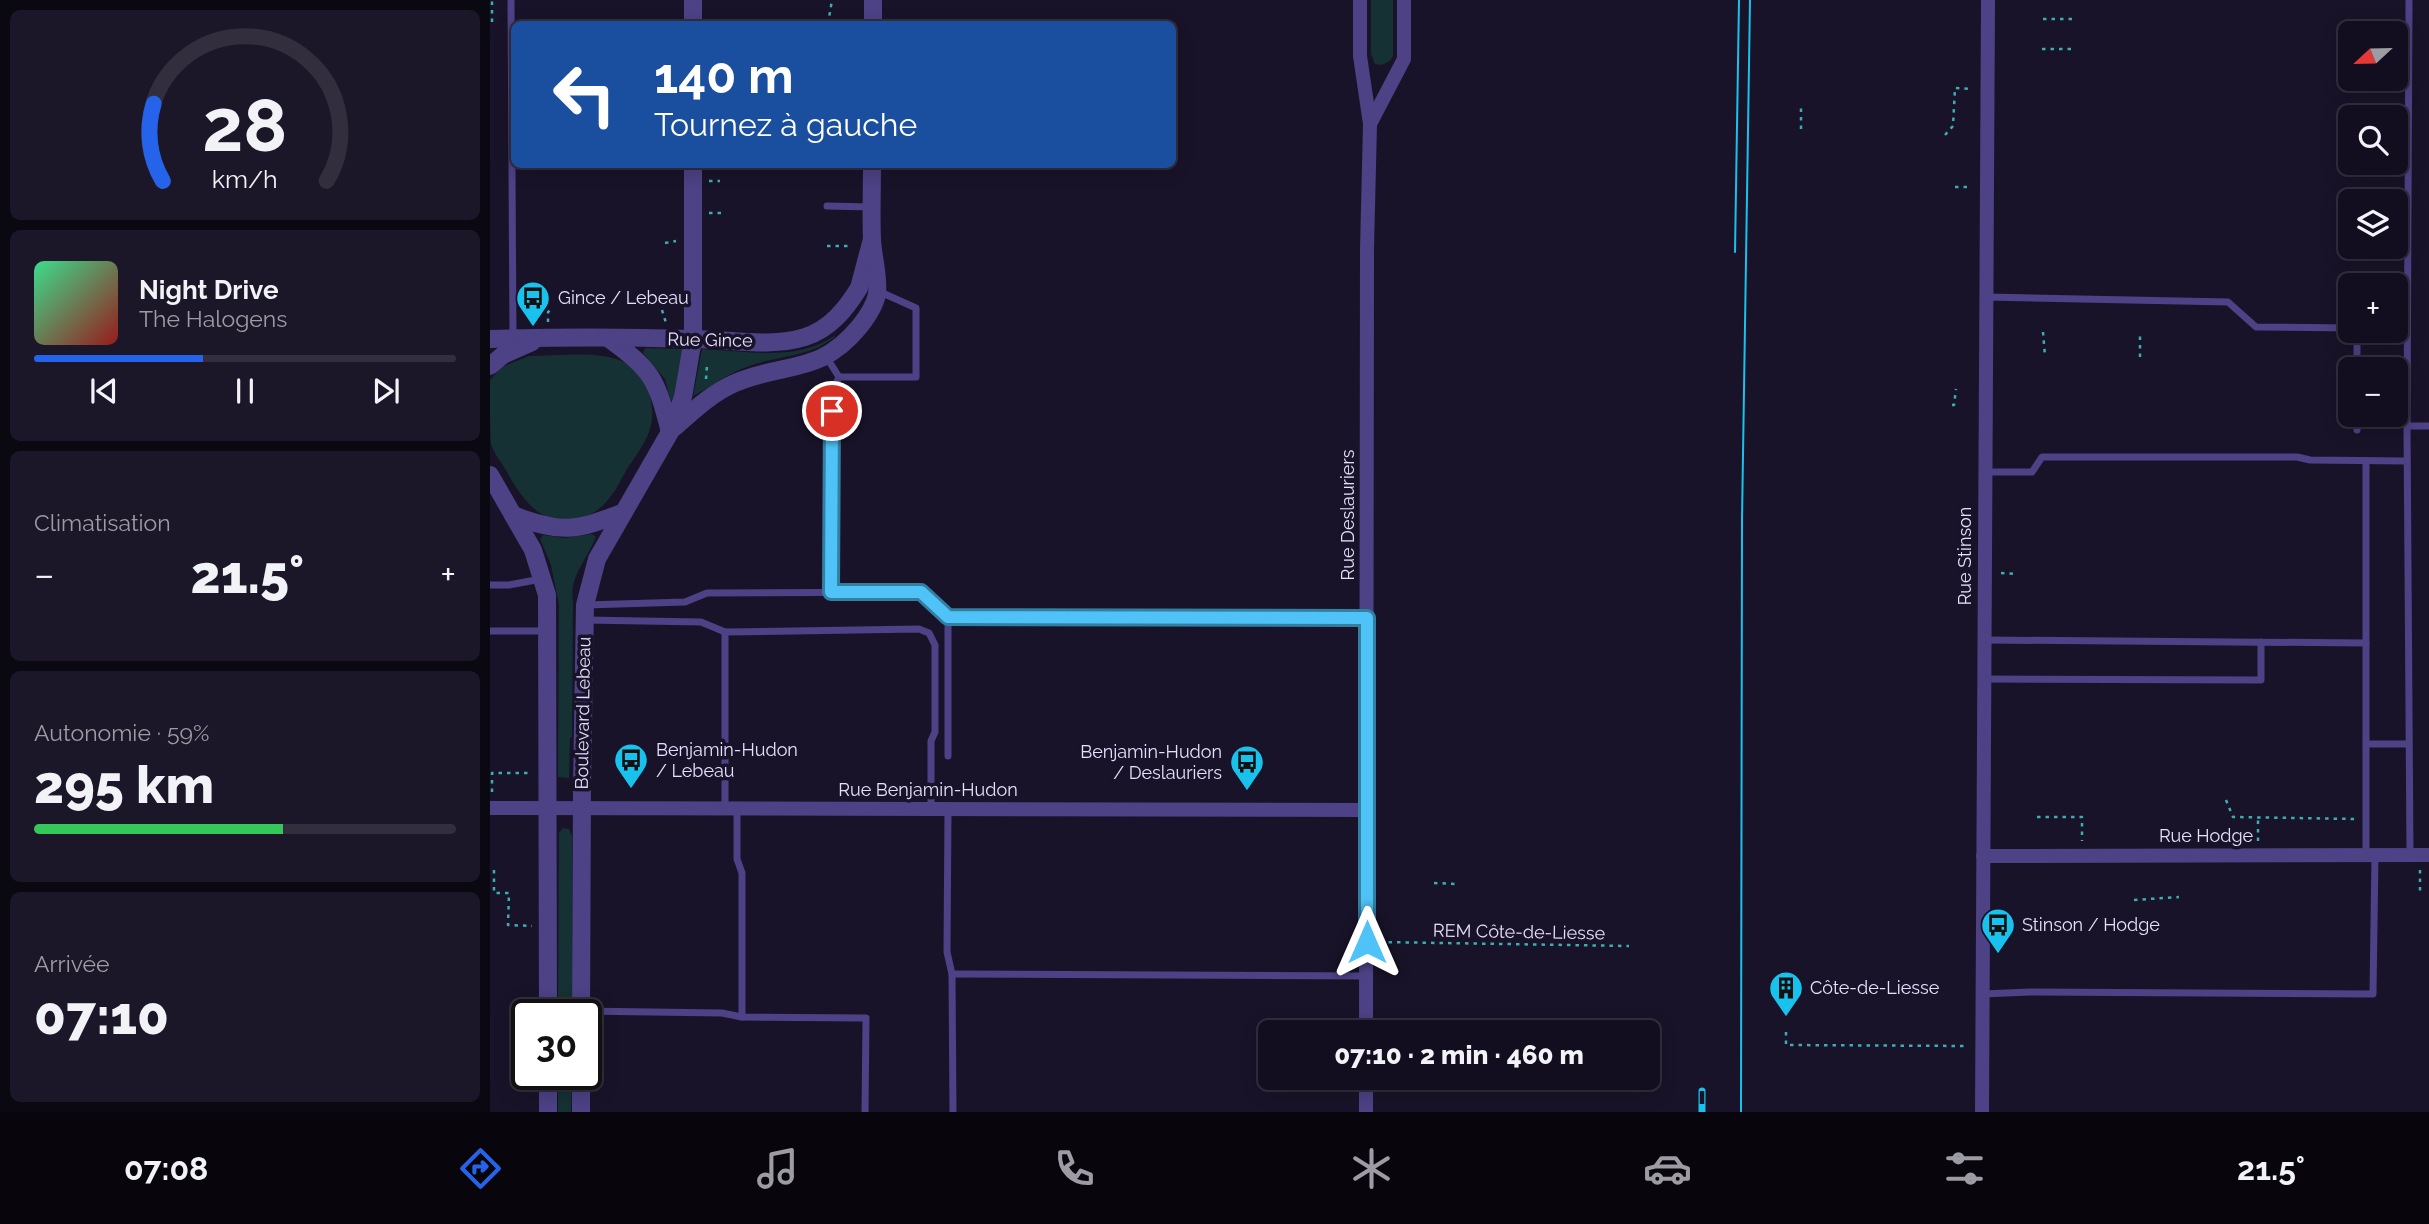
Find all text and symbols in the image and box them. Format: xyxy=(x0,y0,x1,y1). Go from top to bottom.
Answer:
north arrow xyxy=(2338,21,2408,91)
map controls xyxy=(2338,21,2408,427)
text: 140 m xyxy=(654,47,794,104)
icon: left xyxy=(539,49,630,140)
text: 28 xyxy=(202,84,288,169)
button: search xyxy=(2338,105,2408,175)
text: Tournez à gauche xyxy=(654,106,917,143)
text: km/h xyxy=(212,164,278,194)
button: layers xyxy=(2338,189,2408,259)
button: + xyxy=(2338,273,2408,343)
text: Night Drive xyxy=(139,275,278,305)
bus stop icon: Gince / Lebeau xyxy=(514,279,552,328)
place label: Gince / Lebeau xyxy=(558,287,689,308)
text: The Halogens xyxy=(139,305,287,332)
street label: Rue Gince xyxy=(667,328,753,351)
button: − xyxy=(2338,357,2408,427)
icon: previous xyxy=(85,372,123,410)
icon: pause xyxy=(226,372,264,410)
icon: next xyxy=(367,372,405,410)
pin xyxy=(802,381,862,441)
icon: arrive xyxy=(813,392,851,430)
street label: Rue Deslauriers xyxy=(1337,449,1358,580)
street label: Rue Stinson xyxy=(1954,507,1975,605)
text: Climatisation xyxy=(34,509,171,536)
text: 21.5° xyxy=(190,544,304,605)
text: − xyxy=(34,552,54,597)
text: + xyxy=(440,552,456,597)
street label: Boulevard Lebeau xyxy=(571,636,594,789)
text: Autonomie · 59% xyxy=(34,719,209,746)
place label: Benjamin-Hudon / Lebeau xyxy=(656,739,798,781)
bus stop icon: Benjamin-Hudon / Lebeau xyxy=(612,741,650,790)
place label: Benjamin-Hudon / Deslauriers xyxy=(1080,741,1222,783)
bus stop icon: Benjamin-Hudon / Deslauriers xyxy=(1228,743,1266,792)
text: 295 km xyxy=(34,754,214,815)
street label: Rue Benjamin-Hudon xyxy=(838,779,1018,800)
street label: Rue Hodge xyxy=(2159,825,2254,846)
position arrow xyxy=(1330,905,1404,979)
bus stop icon: Stinson / Hodge xyxy=(1979,906,2017,955)
place label: Stinson / Hodge xyxy=(2022,914,2160,935)
street label: REM Côte-de-Liesse xyxy=(1433,919,1606,944)
text: Arrivée xyxy=(34,950,110,977)
building icon: Côte-de-Liesse xyxy=(1767,969,1805,1018)
place label: Côte-de-Liesse xyxy=(1810,977,1940,998)
text: 07:10 xyxy=(34,985,169,1046)
speed limit sign: 30 xyxy=(511,999,602,1090)
text: 07:10 · 2 min · 460 m xyxy=(1334,1040,1584,1070)
icon: directions xyxy=(456,1144,505,1193)
icon: music xyxy=(753,1144,802,1193)
icon: phone xyxy=(1050,1144,1099,1193)
icon: climate xyxy=(1347,1144,1396,1193)
icon: car xyxy=(1643,1144,1692,1193)
icon: filters xyxy=(1940,1144,1989,1193)
text: 07:08 xyxy=(124,1150,208,1187)
text: 21.5° xyxy=(2237,1150,2305,1187)

